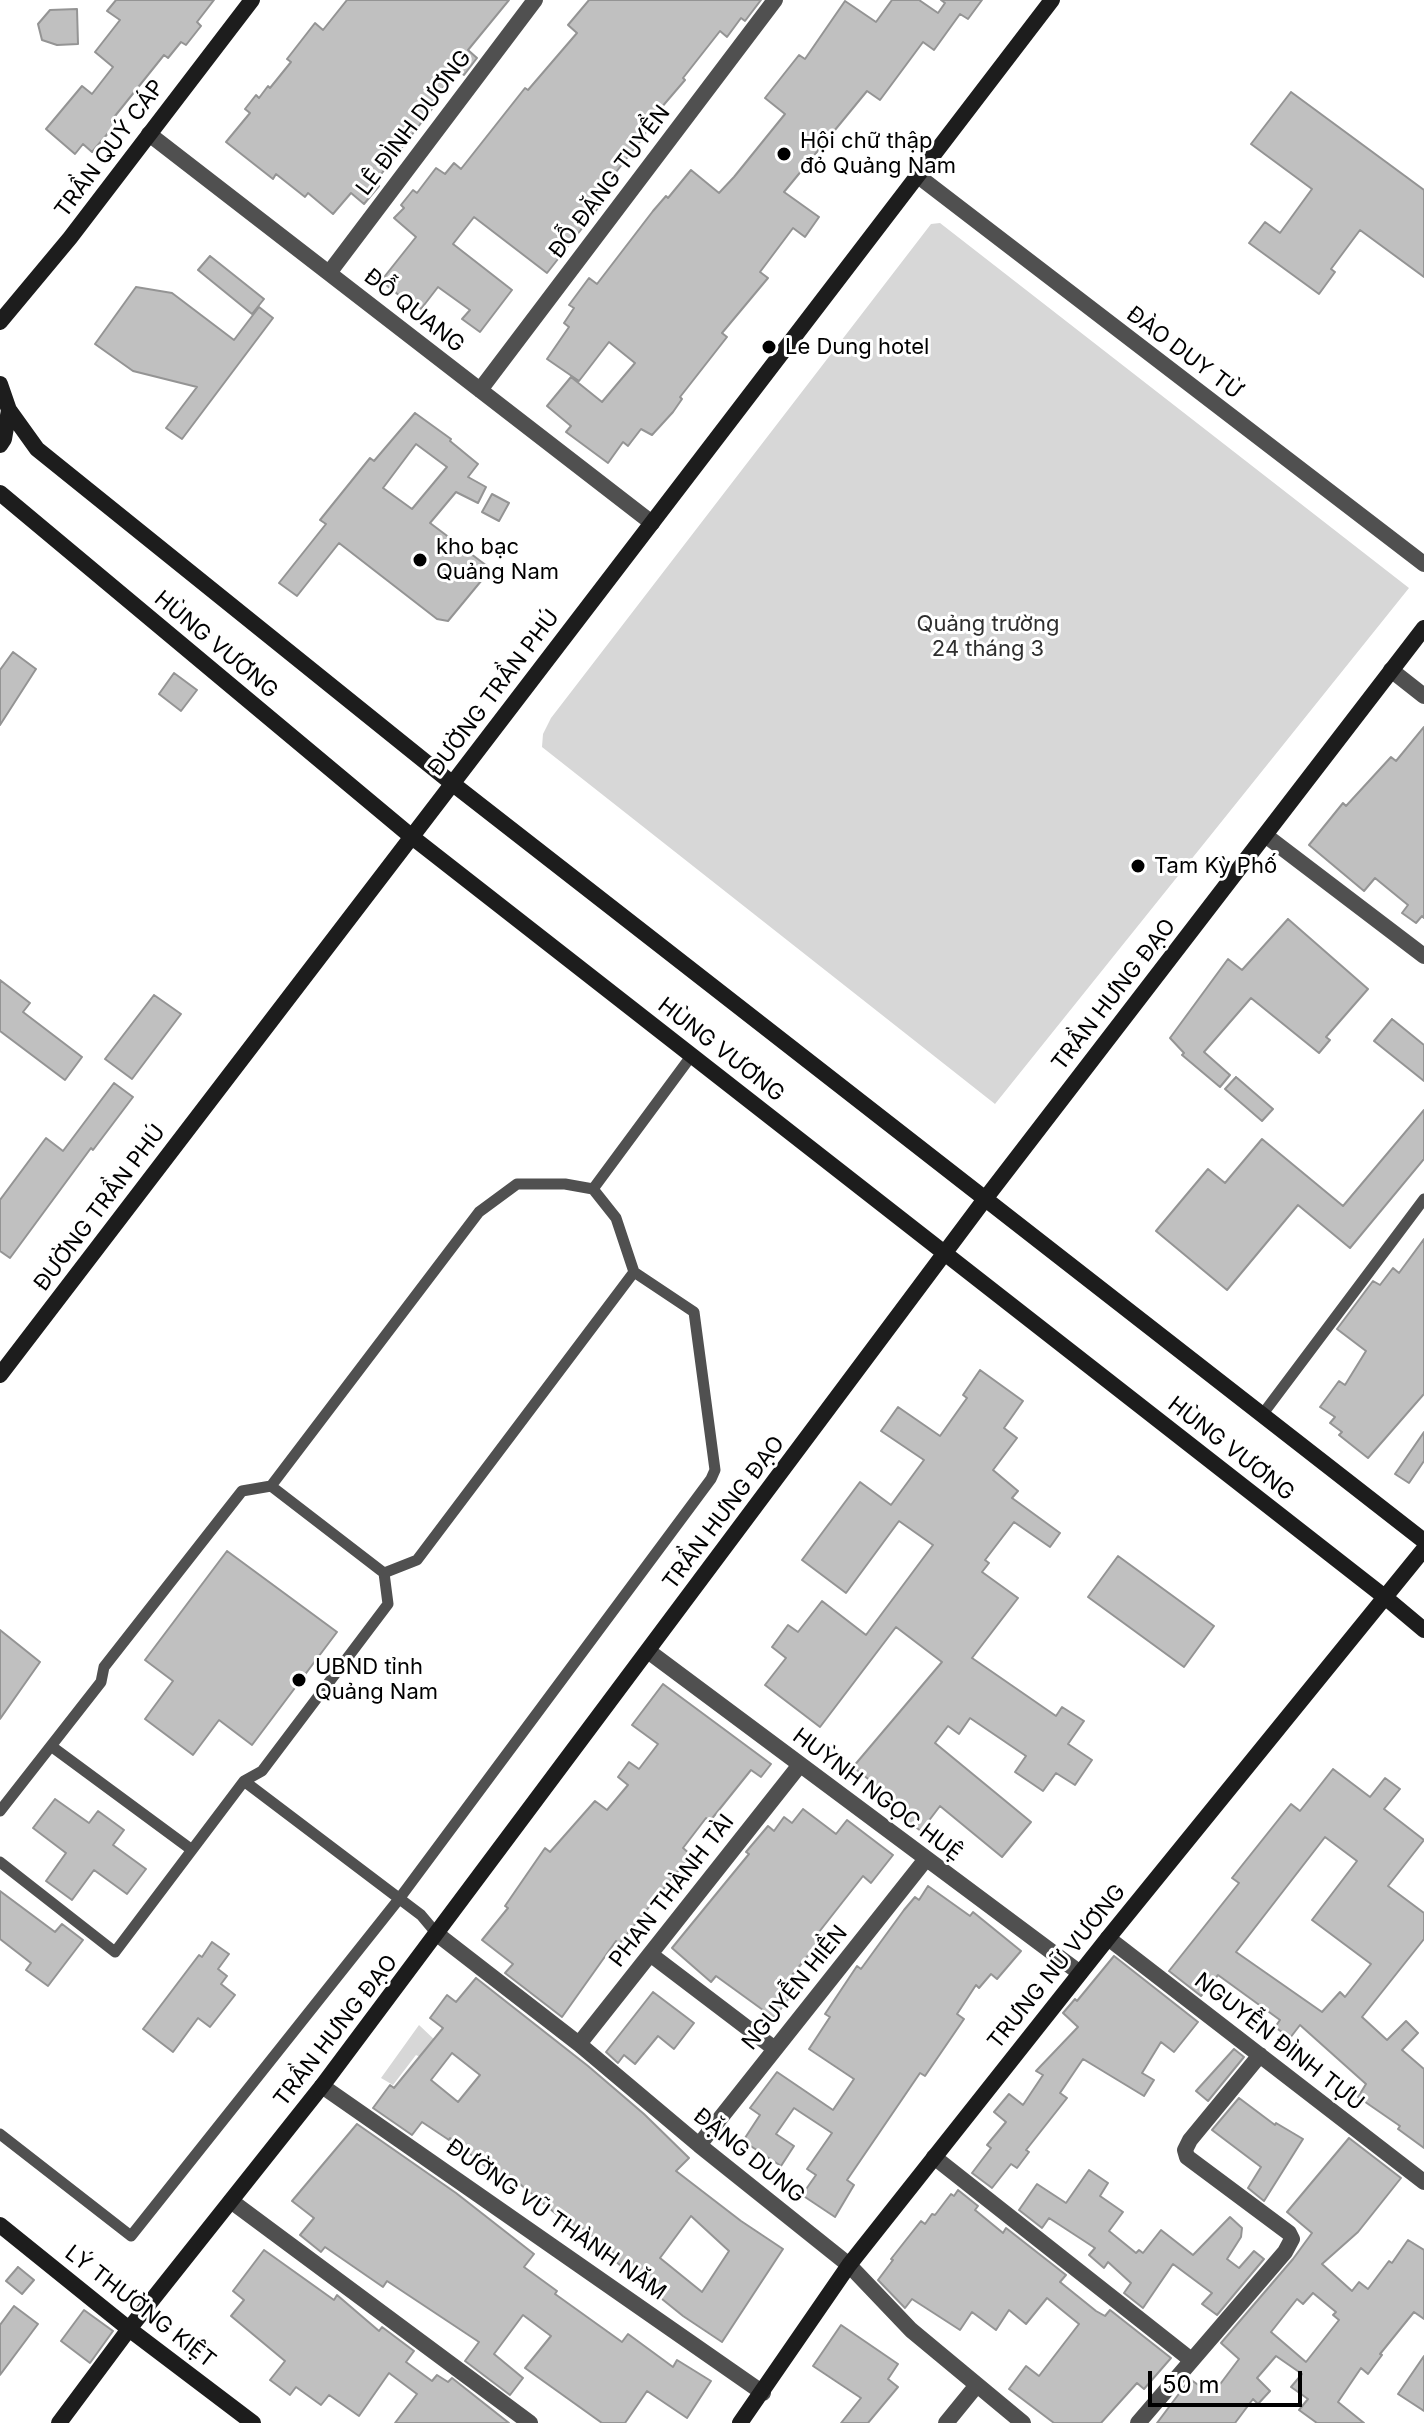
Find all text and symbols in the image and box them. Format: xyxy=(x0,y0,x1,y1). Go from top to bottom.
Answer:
street label: LÊ ĐÌNH DƯƠNG xyxy=(351,45,477,201)
street label: TRẦN QUÝ CÁP xyxy=(50,75,170,223)
street label: ĐỖ ĐĂNG TUYỂN xyxy=(544,100,676,264)
place label: Hội chữ thập đỏ Quảng Nam xyxy=(800,128,956,180)
marker: Hội chữ thập đỏ Quảng Nam xyxy=(775,145,793,163)
street label: ĐỖ QUANG xyxy=(359,264,469,358)
street label: ĐÀO DUY TỪ xyxy=(1121,301,1247,405)
place label: Le Dung hotel xyxy=(785,334,929,360)
marker: Le Dung hotel xyxy=(760,338,778,356)
place label: kho bạc Quảng Nam xyxy=(436,534,559,586)
marker: kho bạc Quảng Nam xyxy=(411,551,429,569)
street label: HÙNG VƯƠNG xyxy=(149,586,283,704)
street label: ĐƯỜNG TRẦN PHÚ xyxy=(423,605,565,781)
park label: Quảng trường 24 tháng 3 xyxy=(917,611,1059,662)
place label: Tam Kỳ Phố xyxy=(1154,853,1277,879)
marker: Tam Kỳ Phố xyxy=(1129,857,1147,875)
street label: TRẦN HƯNG ĐẠO xyxy=(1047,914,1181,1076)
street label: HÙNG VƯƠNG xyxy=(653,992,789,1108)
street label: ĐƯỜNG TRẦN PHÚ xyxy=(29,1120,171,1296)
street label: HÙNG VƯƠNG xyxy=(1163,1391,1299,1507)
street label: TRẦN HƯNG ĐẠO xyxy=(658,1431,790,1595)
place label: UBND tỉnh Quảng Nam xyxy=(315,1654,438,1706)
marker: UBND tỉnh Quảng Nam xyxy=(290,1671,308,1689)
street label: HUỲNH NGỌC HUỆ xyxy=(787,1723,967,1867)
street label: PHAN THÀNH TÀI xyxy=(604,1809,740,1973)
street label: TRƯNG NỮ VƯƠNG xyxy=(983,1879,1131,2055)
street label: NGUYỄN HIỀN xyxy=(737,1920,853,2056)
street label: TRẦN HƯNG ĐẠO xyxy=(269,1950,403,2112)
street label: NGUYỄN ĐÌNH TỰU xyxy=(1189,1968,1369,2116)
street label: ĐẶNG DUNG xyxy=(688,2103,810,2209)
street label: ĐƯỜNG VŨ THÀNH NĂM xyxy=(441,2134,671,2306)
street label: LÝ THƯỜNG KIỆT xyxy=(59,2240,221,2374)
scale bar xyxy=(1152,2355,1306,2405)
text: 50 m xyxy=(1162,2370,1220,2399)

